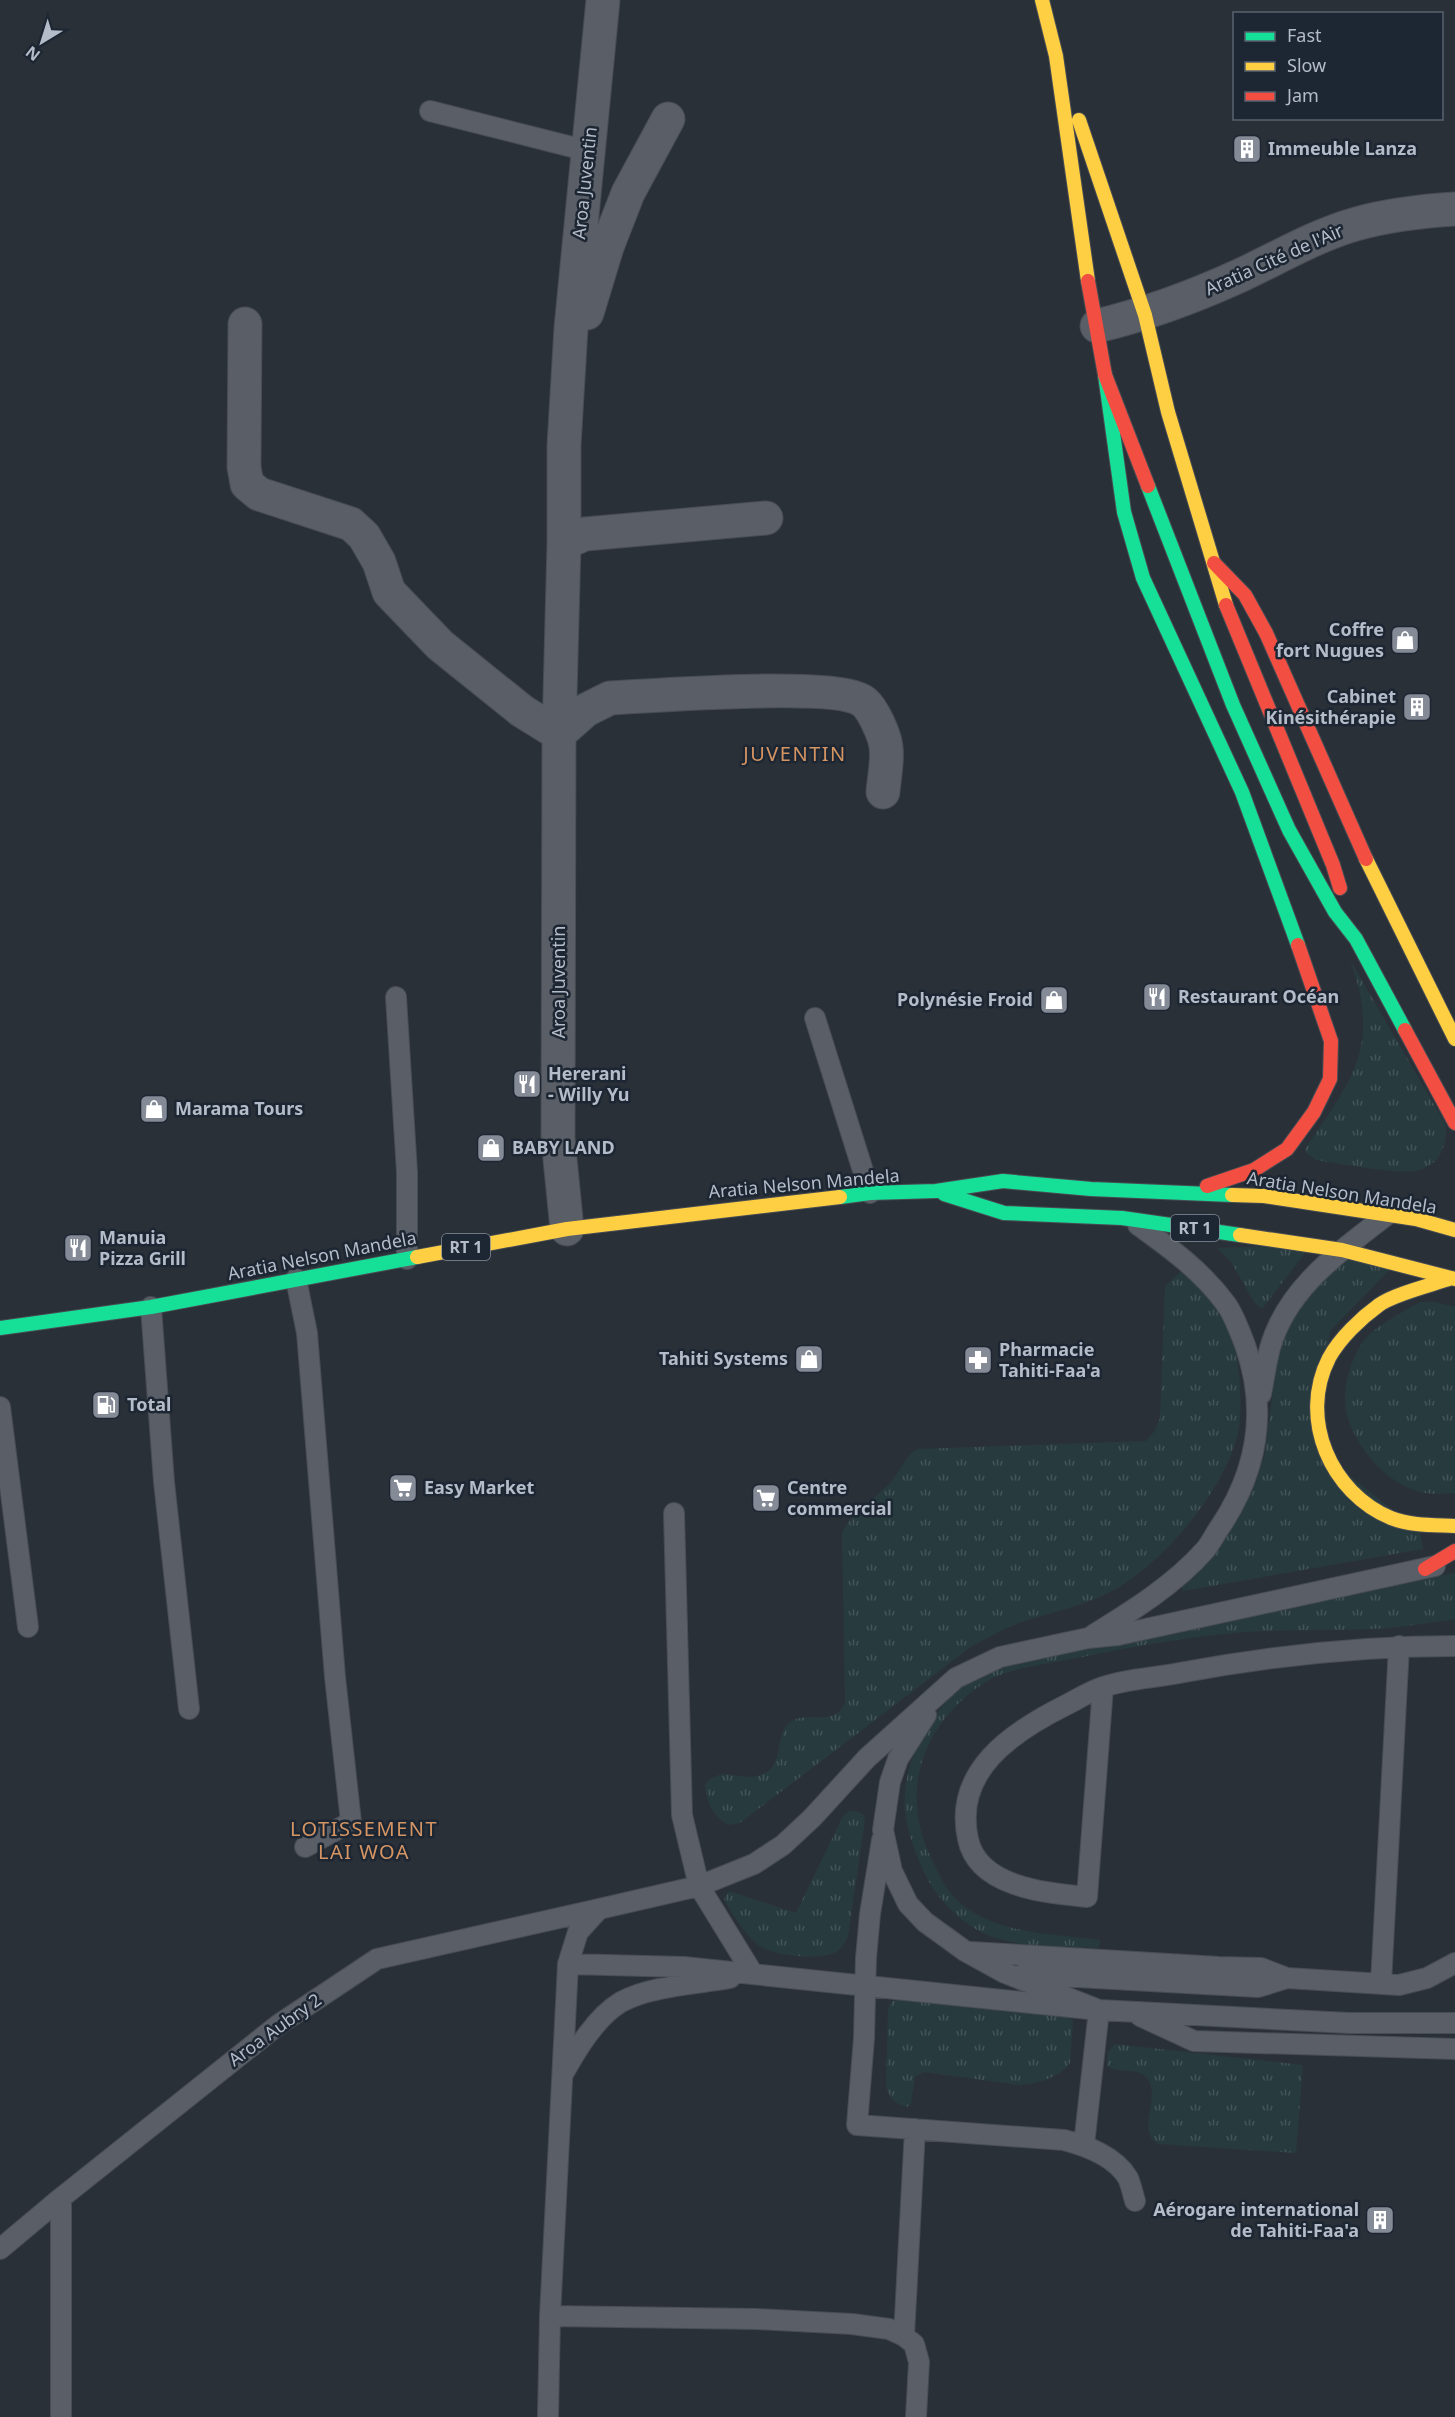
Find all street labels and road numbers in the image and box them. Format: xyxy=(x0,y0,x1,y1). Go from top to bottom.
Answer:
street label: Aroa Juventin xyxy=(566,125,602,240)
street label: Aratia Cité de l'Air xyxy=(1201,218,1347,300)
street label: Aroa Juventin xyxy=(546,926,570,1038)
street label: Aratia Nelson Mandela xyxy=(707,1163,901,1203)
street label: Aratia Nelson Mandela xyxy=(1246,1165,1439,1219)
road number: RT 1 xyxy=(1171,1215,1219,1241)
street label: Aratia Nelson Mandela xyxy=(225,1225,418,1285)
road number: RT 1 xyxy=(442,1234,490,1260)
street label: Aroa Aubry 2 xyxy=(223,1987,326,2071)

